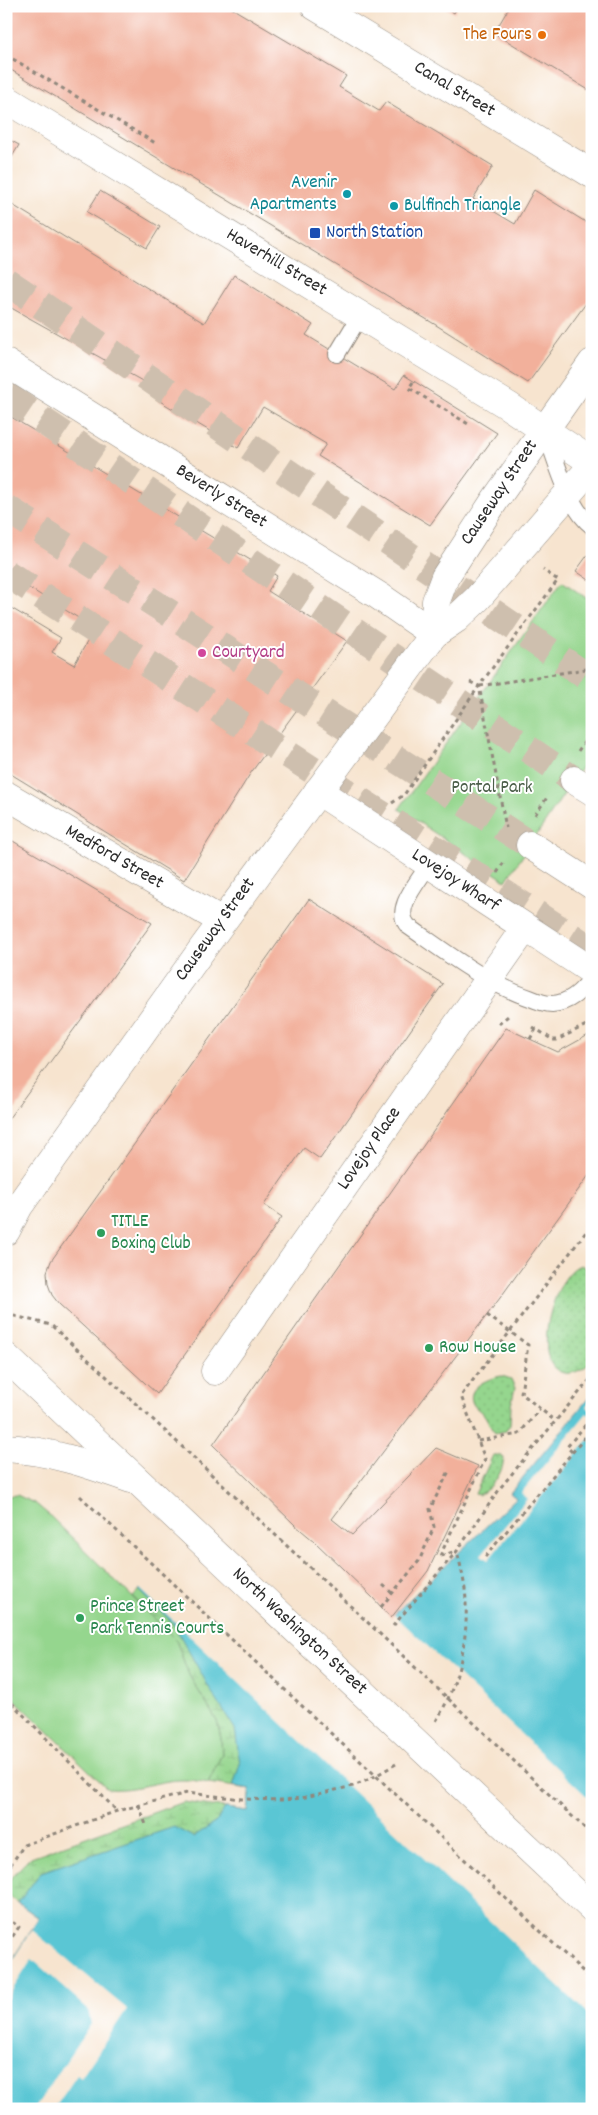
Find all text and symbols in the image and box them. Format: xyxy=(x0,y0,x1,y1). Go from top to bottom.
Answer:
place label: The Fours xyxy=(463,22,532,49)
marker: The Fours xyxy=(536,29,548,41)
street label: Canal Street xyxy=(408,55,500,125)
place label: Avenir Apartments xyxy=(250,170,337,219)
marker: Avenir Apartments xyxy=(341,188,353,200)
place label: Bulfinch Triangle xyxy=(404,193,521,220)
marker: Bulfinch Triangle xyxy=(388,200,400,212)
place label: North Station xyxy=(326,220,423,247)
street label: Haverhill Street xyxy=(220,222,332,304)
marker: North Station xyxy=(308,226,322,240)
street label: Causeway Street xyxy=(455,435,545,551)
street label: Beverly Street xyxy=(170,458,272,536)
place label: Courtyard xyxy=(212,640,285,667)
marker: Courtyard xyxy=(196,647,208,659)
park label: Portal Park xyxy=(451,775,533,802)
street label: Medford Street xyxy=(60,819,168,897)
street label: Lovejoy Wharf xyxy=(406,842,505,920)
street label: Causeway Street xyxy=(169,873,263,987)
street label: Lovejoy Place xyxy=(331,1102,409,1196)
place label: TITLE Boxing Club xyxy=(111,1209,191,1258)
marker: TITLE Boxing Club xyxy=(95,1227,107,1239)
place label: Row House xyxy=(439,1335,516,1362)
marker: Row House xyxy=(423,1342,435,1354)
street label: North Washington Street xyxy=(225,1562,373,1702)
place label: Prince Street Park Tennis Courts xyxy=(90,1594,224,1643)
marker: Prince Street Park Tennis Courts xyxy=(74,1612,86,1624)

